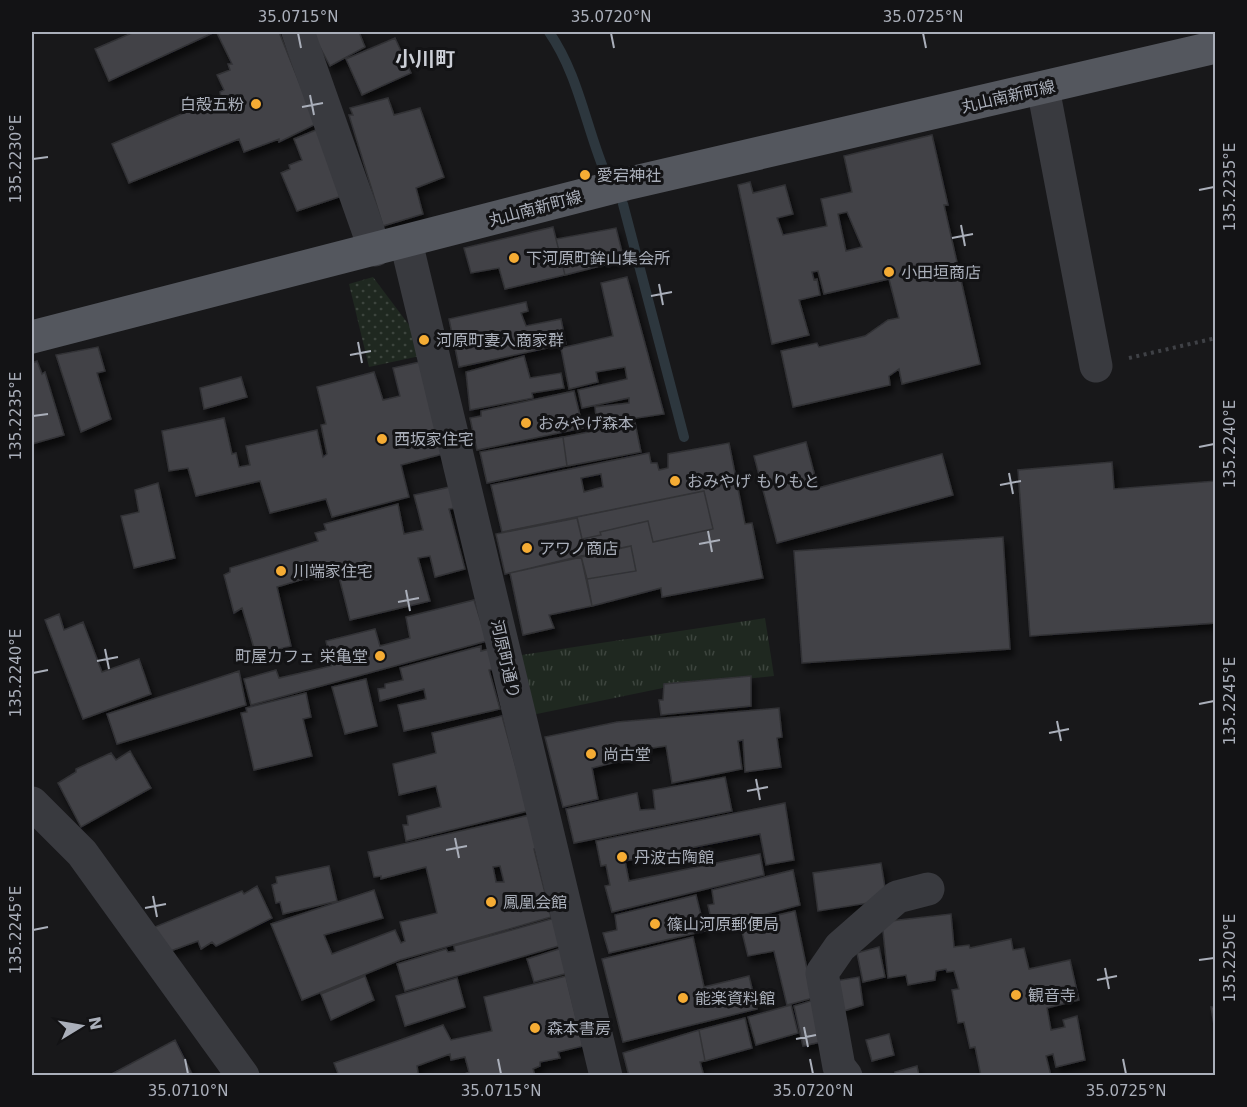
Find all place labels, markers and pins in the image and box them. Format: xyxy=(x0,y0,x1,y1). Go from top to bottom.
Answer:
place label: 白殻五粉 xyxy=(180,95,244,114)
marker: 白殻五粉 xyxy=(249,97,263,111)
place label: 愛宕神社 xyxy=(597,166,661,185)
marker: 愛宕神社 xyxy=(578,168,592,182)
place label: 下河原町鉾山集会所 xyxy=(526,249,670,268)
marker: 下河原町鉾山集会所 xyxy=(507,251,521,265)
place label: 小田垣商店 xyxy=(901,263,981,282)
marker: 小田垣商店 xyxy=(882,265,896,279)
place label: 河原町妻入商家群 xyxy=(436,331,564,350)
marker: 河原町妻入商家群 xyxy=(417,333,431,347)
place label: おみやげ森本 xyxy=(538,414,634,433)
marker: おみやげ森本 xyxy=(519,416,533,430)
place label: 西坂家住宅 xyxy=(394,430,474,449)
marker: 西坂家住宅 xyxy=(375,432,389,446)
place label: おみやげ もりもと xyxy=(687,472,820,491)
marker: おみやげ もりもと xyxy=(668,474,682,488)
place label: アワノ商店 xyxy=(539,539,618,558)
marker: アワノ商店 xyxy=(520,541,534,555)
place label: 川端家住宅 xyxy=(293,562,373,581)
marker: 川端家住宅 xyxy=(274,564,288,578)
place label: 町屋カフェ 栄亀堂 xyxy=(235,647,368,666)
marker: 町屋カフェ 栄亀堂 xyxy=(373,649,387,663)
place label: 尚古堂 xyxy=(603,745,651,764)
marker: 尚古堂 xyxy=(584,747,598,761)
place label: 丹波古陶館 xyxy=(634,848,714,867)
marker: 丹波古陶館 xyxy=(615,850,629,864)
place label: 鳳凰会館 xyxy=(503,893,567,912)
marker: 鳳凰会館 xyxy=(484,895,498,909)
place label: 篠山河原郵便局 xyxy=(667,915,779,934)
marker: 篠山河原郵便局 xyxy=(648,917,662,931)
place label: 観音寺 xyxy=(1028,986,1076,1005)
marker: 観音寺 xyxy=(1009,988,1023,1002)
place label: 能楽資料館 xyxy=(695,989,775,1008)
marker: 能楽資料館 xyxy=(676,991,690,1005)
place label: 森本書房 xyxy=(547,1019,611,1038)
marker: 森本書房 xyxy=(528,1021,542,1035)

